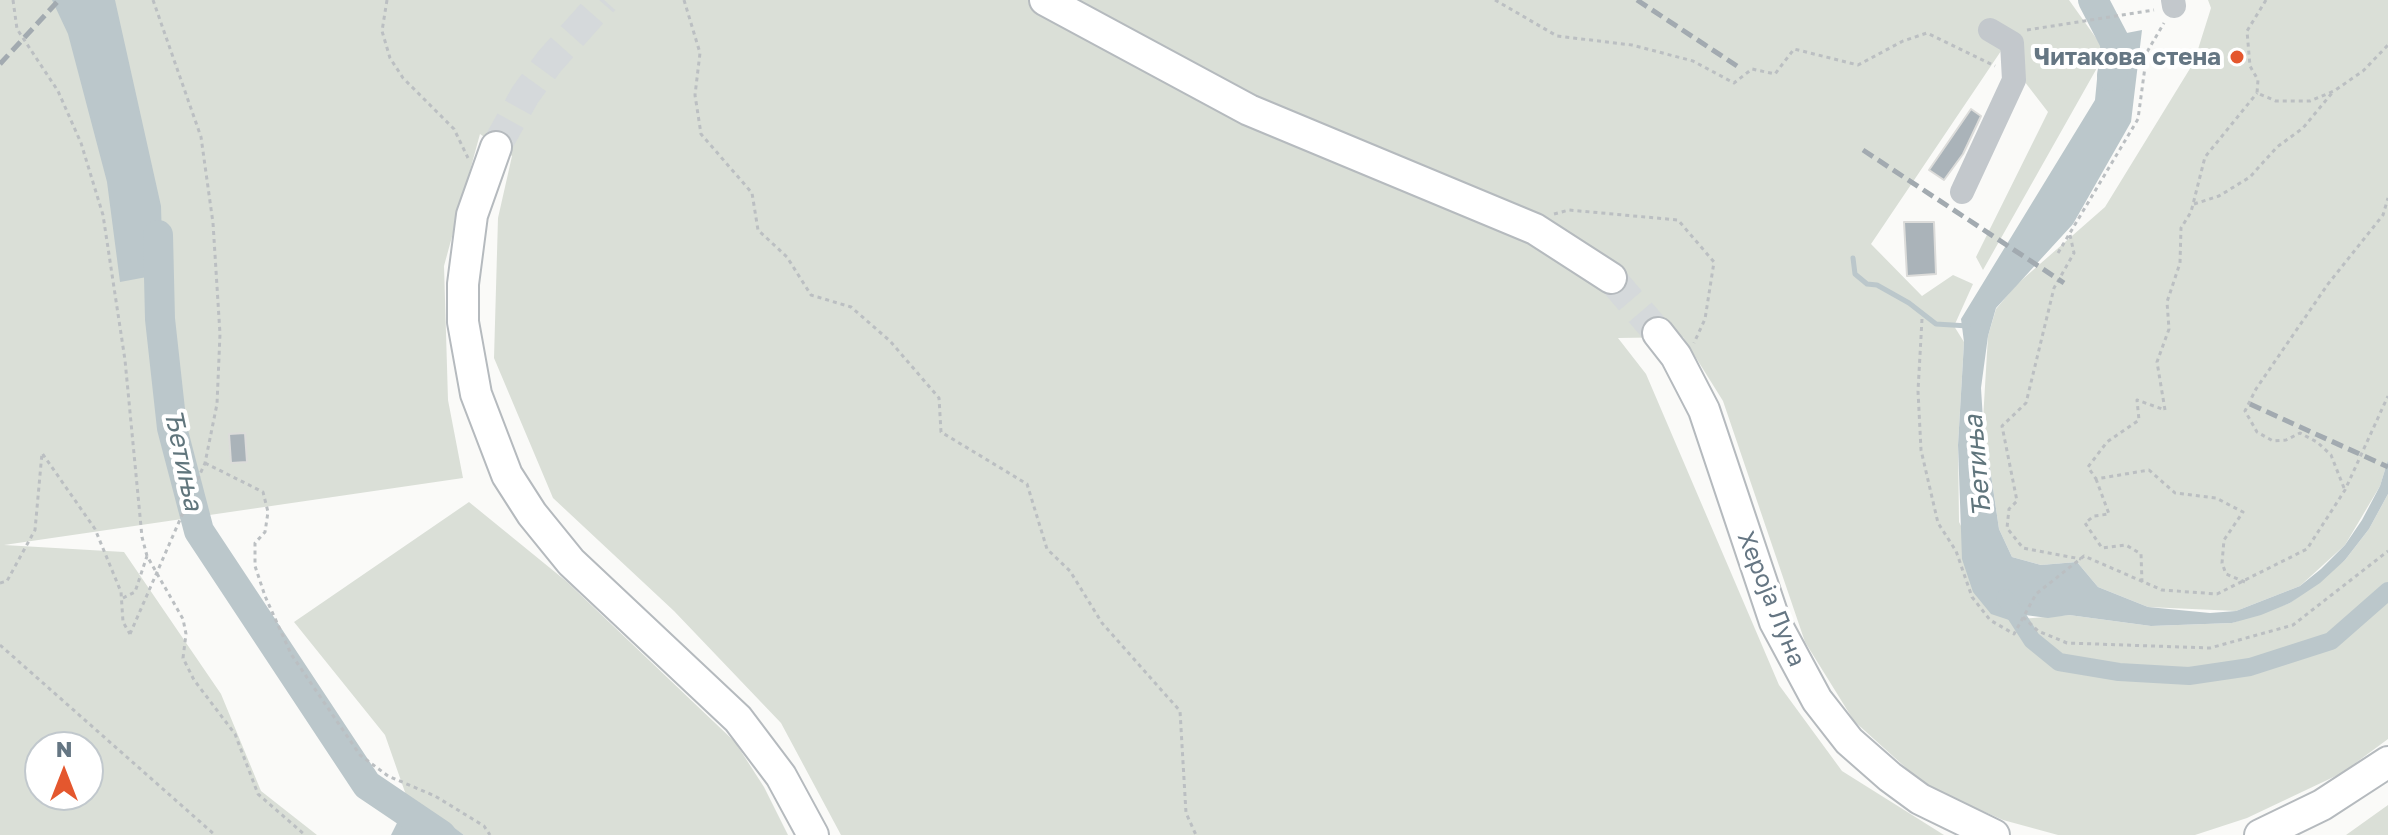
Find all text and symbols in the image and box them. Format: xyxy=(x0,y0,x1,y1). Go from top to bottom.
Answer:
place label: Читакова стена xyxy=(2034,43,2221,71)
marker: Читакова стена xyxy=(2228,48,2246,66)
water label: Ђетиња xyxy=(157,407,209,513)
water label: Ђетиња xyxy=(1958,414,1998,518)
street label: Хероја Луна xyxy=(1731,527,1811,671)
north arrow xyxy=(24,731,104,811)
text: N xyxy=(56,735,72,762)

